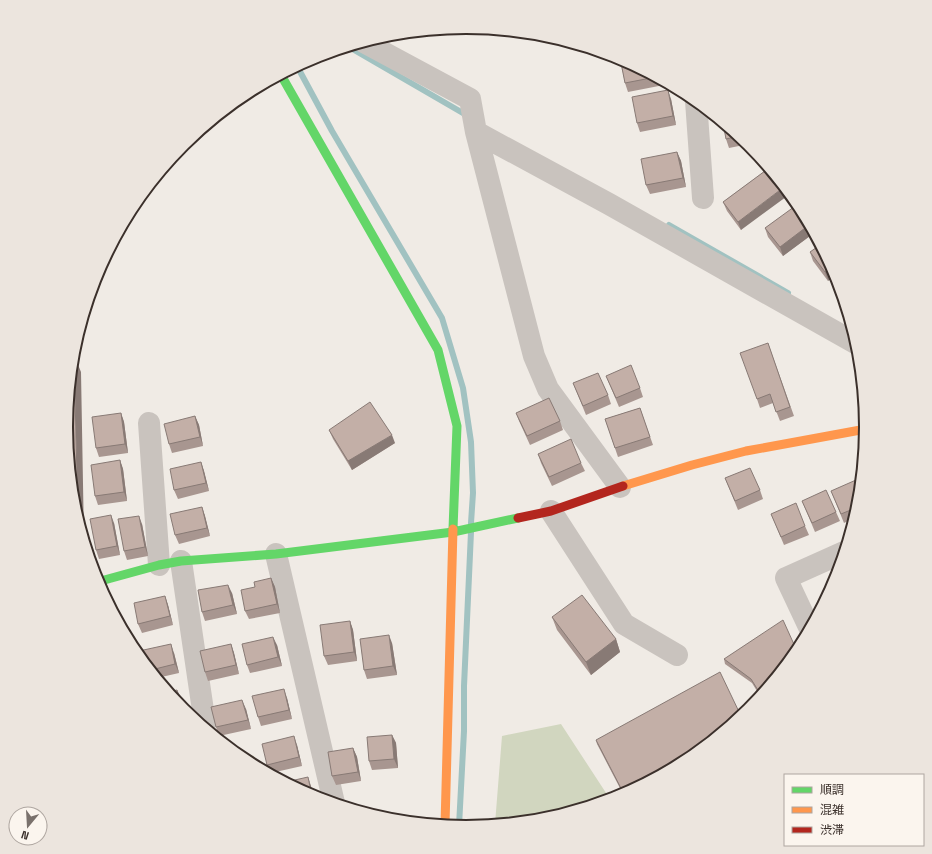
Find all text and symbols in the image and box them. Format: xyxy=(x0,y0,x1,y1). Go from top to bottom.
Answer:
legend xyxy=(784,774,924,846)
text: 順調 xyxy=(820,782,844,798)
text: 混雑 xyxy=(820,802,844,818)
north arrow xyxy=(8,806,48,846)
text: 渋滞 xyxy=(820,822,844,838)
text: N xyxy=(19,828,31,843)

